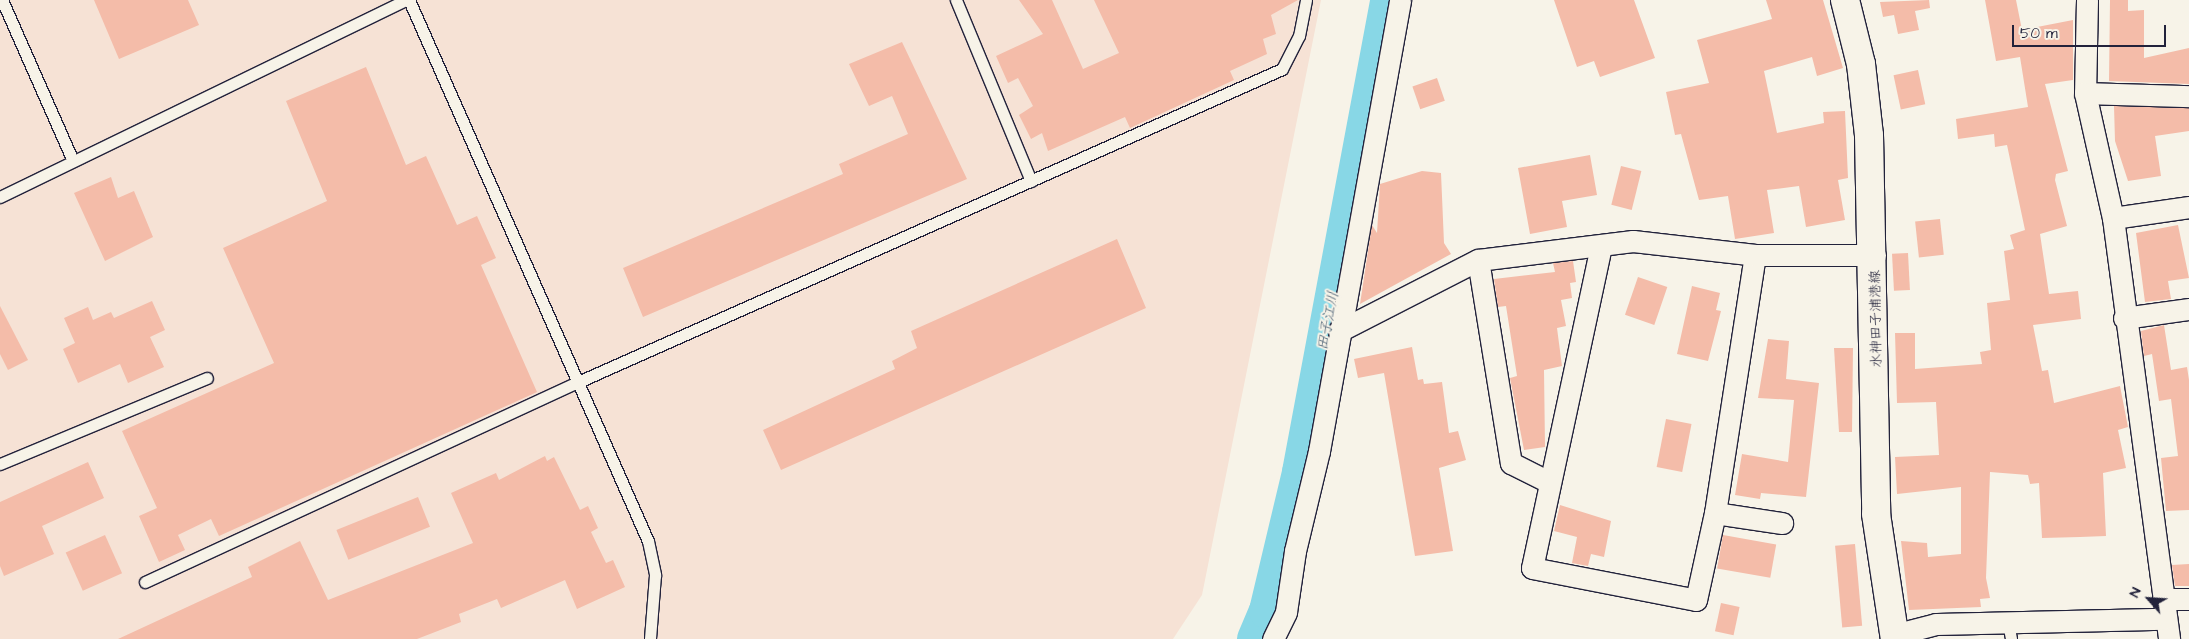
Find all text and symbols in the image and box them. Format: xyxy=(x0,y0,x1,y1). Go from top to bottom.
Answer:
scale bar xyxy=(2014,15,2168,47)
text: 50 m xyxy=(2020,23,2058,44)
street label: 水神田子浦港線 xyxy=(1867,270,1885,368)
water label: 田子江川 xyxy=(1313,290,1343,352)
north arrow xyxy=(2124,574,2174,624)
text: N xyxy=(2125,584,2146,601)

